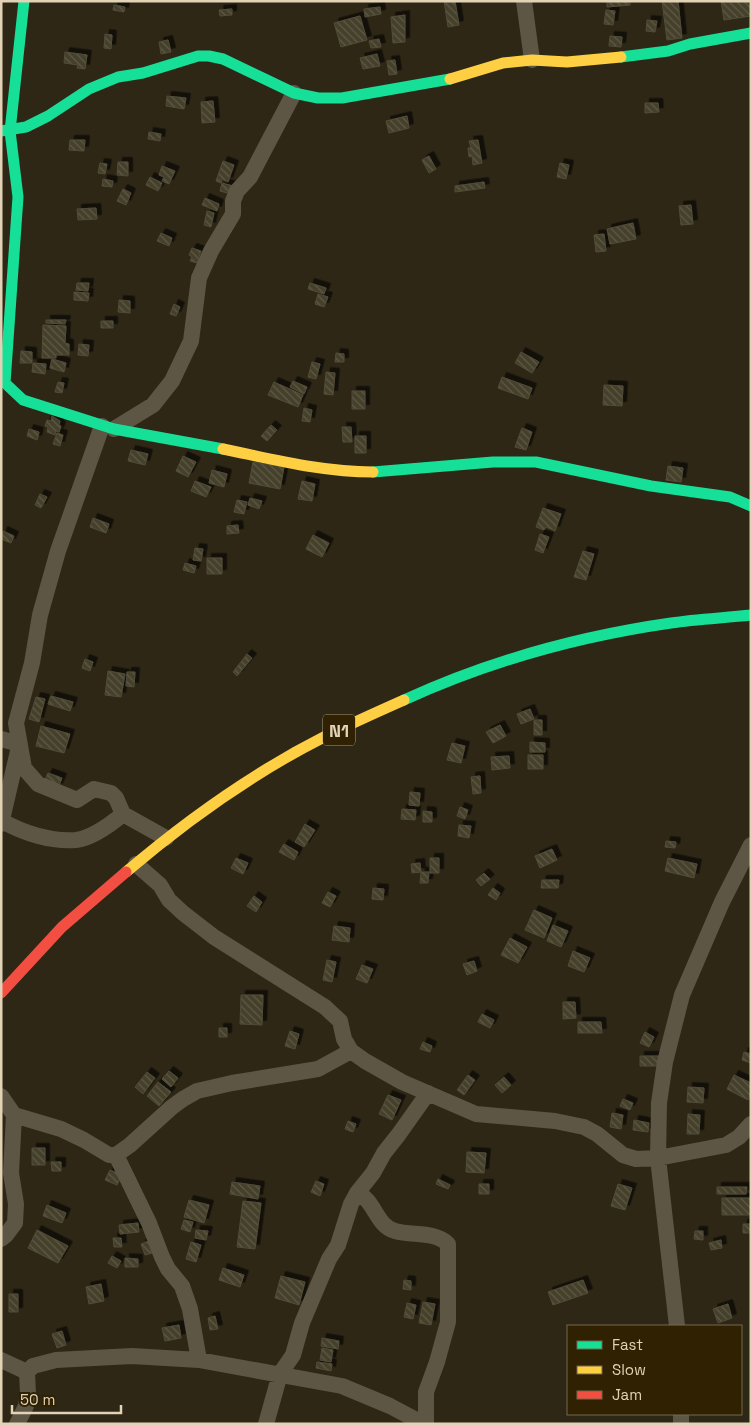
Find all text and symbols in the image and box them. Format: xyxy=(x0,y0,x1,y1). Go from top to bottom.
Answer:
road number: N1 xyxy=(323,714,355,746)
legend xyxy=(567,1325,742,1415)
text: Fast xyxy=(612,1335,643,1354)
text: Slow xyxy=(612,1360,646,1379)
scale bar xyxy=(12,1382,121,1414)
text: Jam xyxy=(612,1385,642,1404)
text: 50 m xyxy=(20,1390,55,1409)

